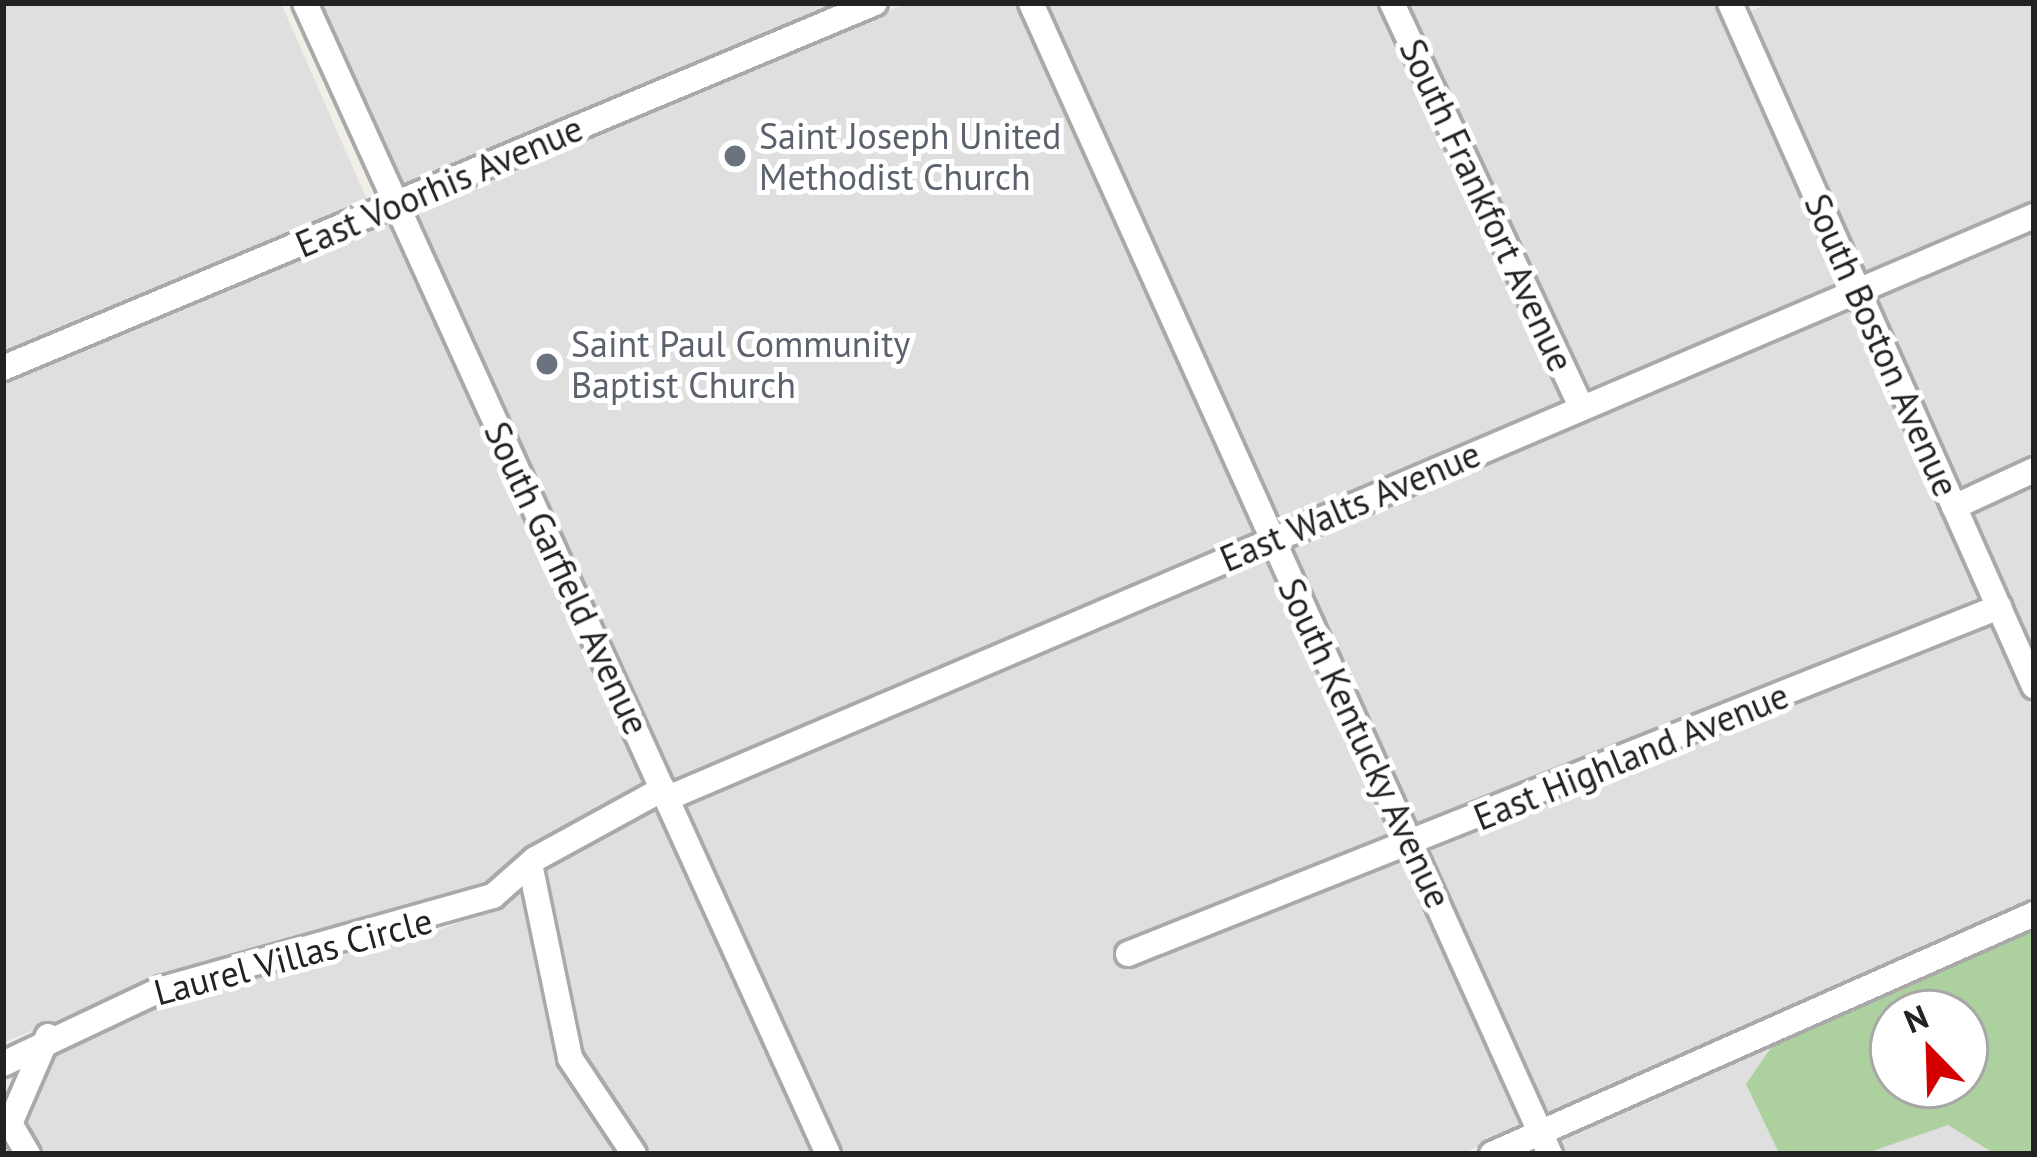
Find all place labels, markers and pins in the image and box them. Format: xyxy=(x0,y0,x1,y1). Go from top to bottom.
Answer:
place label: Saint Joseph United Methodist Church xyxy=(759,113,1061,198)
marker: Saint Joseph United Methodist Church xyxy=(722,143,748,169)
place label: Saint Paul Community Baptist Church xyxy=(571,321,910,406)
marker: Saint Paul Community Baptist Church xyxy=(534,351,560,377)

